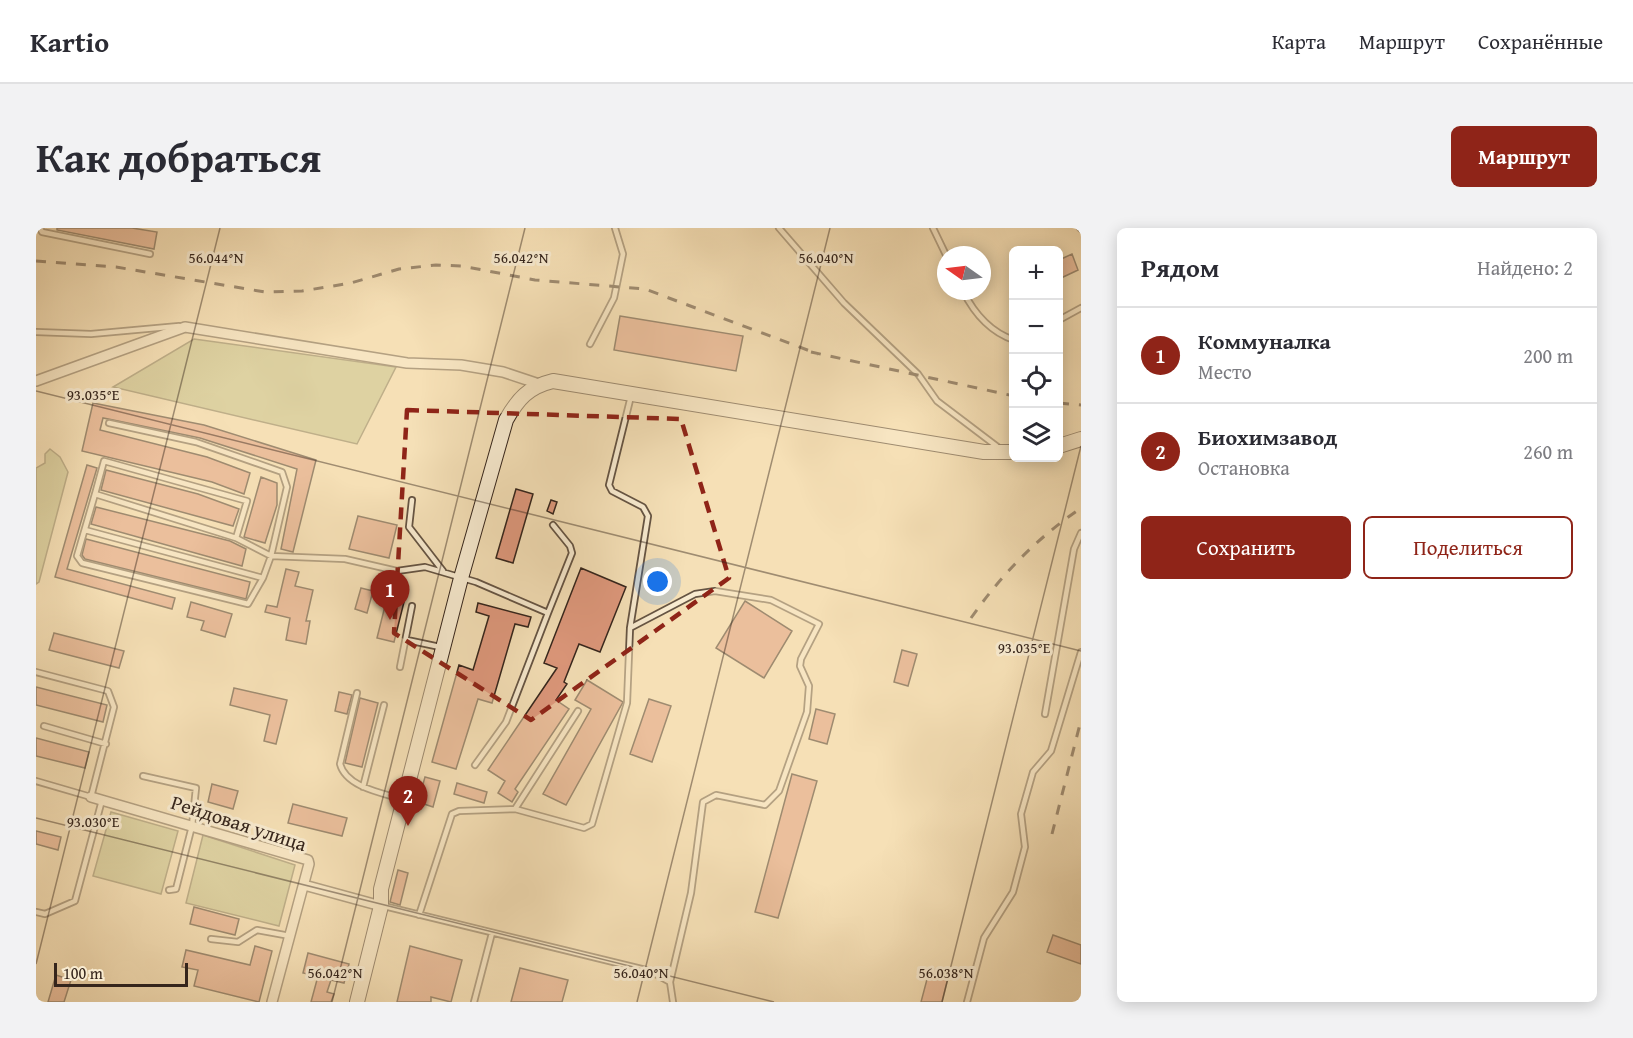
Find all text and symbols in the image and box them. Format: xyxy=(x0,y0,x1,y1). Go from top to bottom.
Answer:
text: Kartio xyxy=(30,21,109,62)
text: Карта xyxy=(1272,26,1326,57)
text: Маршрут xyxy=(1359,26,1445,57)
text: Сохранённые xyxy=(1478,26,1603,57)
text: Как добраться xyxy=(36,126,321,187)
button: Маршрут xyxy=(1451,126,1597,187)
north arrow xyxy=(937,246,991,300)
map controls xyxy=(1009,246,1063,462)
button: + xyxy=(1009,246,1063,300)
text: 56.044°N xyxy=(189,247,244,268)
text: 56.042°N xyxy=(494,247,549,268)
text: 56.040°N xyxy=(799,247,854,268)
text: Рядом xyxy=(1141,248,1219,287)
text: Найдено: 2 xyxy=(1477,253,1573,282)
button: − xyxy=(1009,300,1063,354)
text: Коммуналка xyxy=(1198,325,1331,357)
text: 1 xyxy=(1155,341,1166,370)
text: 200 m xyxy=(1523,341,1573,370)
button: locate xyxy=(1009,354,1063,408)
text: Место xyxy=(1198,357,1252,386)
text: 93.035°E xyxy=(67,384,120,405)
button: layers xyxy=(1009,408,1063,462)
text: Биохимзавод xyxy=(1198,421,1338,453)
text: 2 xyxy=(1155,437,1166,466)
text: 260 m xyxy=(1523,437,1573,466)
text: Остановка xyxy=(1198,453,1290,482)
button: Сохранить xyxy=(1141,516,1351,579)
button: Поделиться xyxy=(1363,516,1573,579)
your location xyxy=(643,567,672,596)
pin: 1 xyxy=(370,570,410,620)
text: 93.035°E xyxy=(998,637,1051,658)
pin: 2 xyxy=(388,776,428,826)
street label: Рейдовая улица xyxy=(168,787,311,858)
text: 93.030°E xyxy=(67,811,120,832)
scale bar xyxy=(54,960,188,988)
text: 100 m xyxy=(63,961,103,985)
text: 56.042°N xyxy=(308,962,363,983)
text: 56.040°N xyxy=(614,962,669,983)
text: 56.038°N xyxy=(919,962,974,983)

